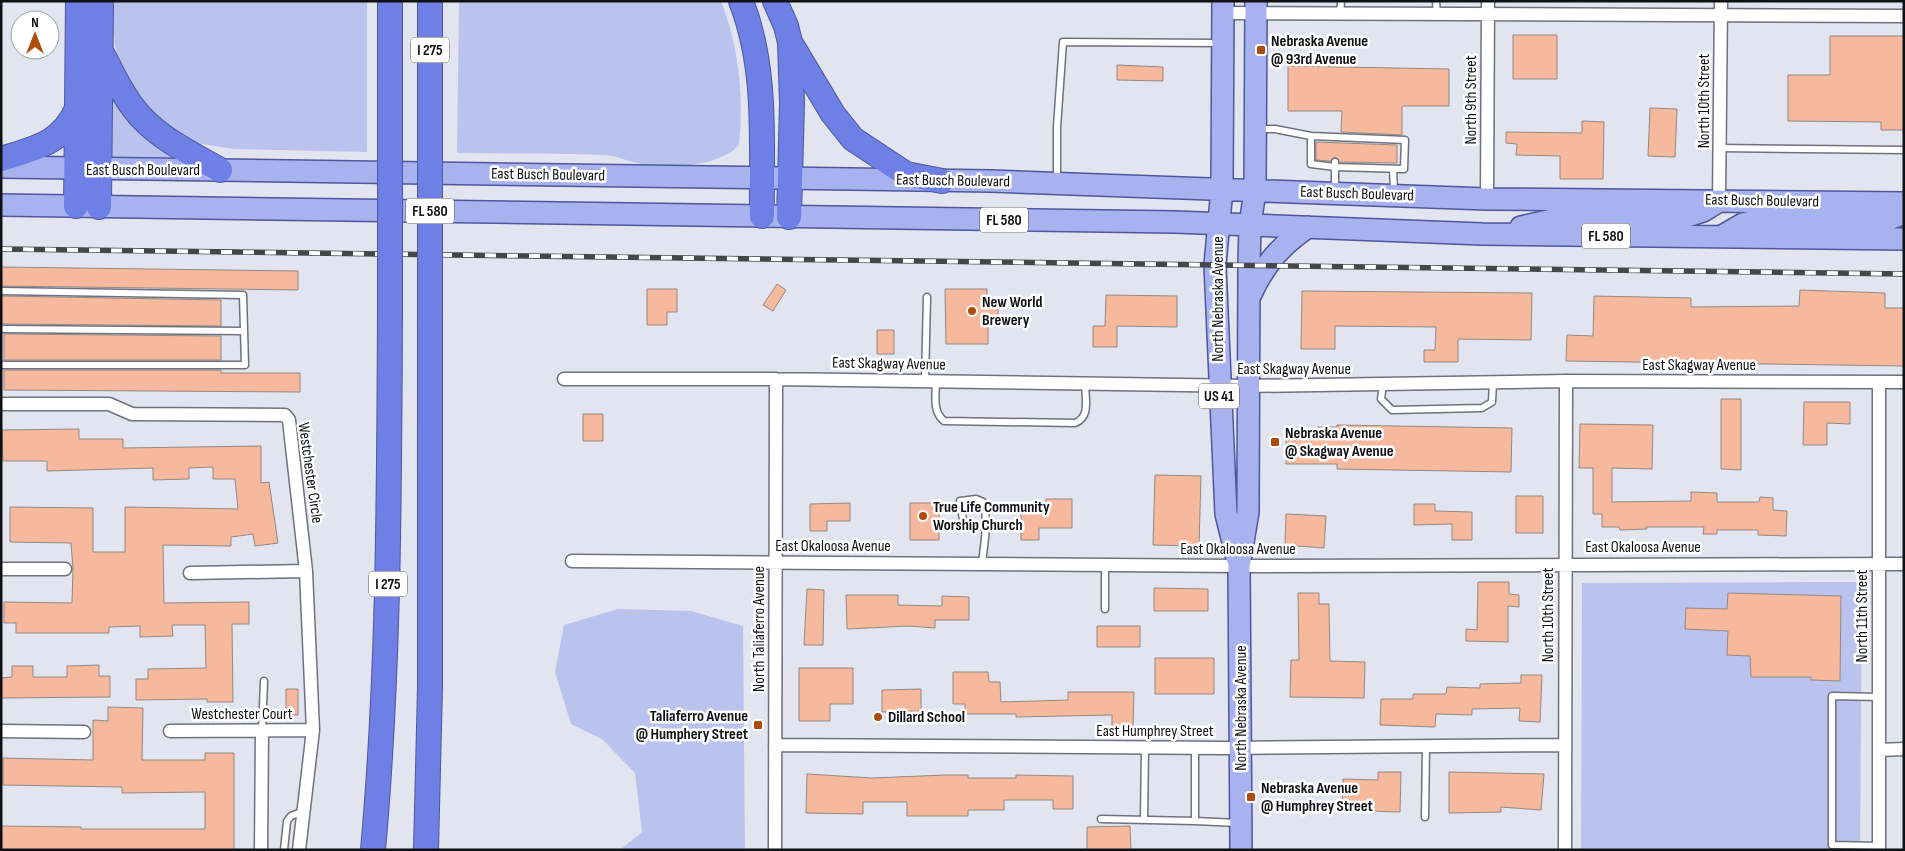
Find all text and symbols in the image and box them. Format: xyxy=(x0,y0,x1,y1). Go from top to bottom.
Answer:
north arrow xyxy=(10,10,60,60)
text: N xyxy=(31,14,39,31)
place label: Nebraska Avenue @ 93rd Avenue xyxy=(1271,32,1368,69)
road number: I 275 xyxy=(411,38,449,62)
marker: Nebraska Avenue @ 93rd Avenue xyxy=(1255,44,1267,56)
street label: North 10th Street xyxy=(1695,54,1714,148)
street label: North 9th Street xyxy=(1462,55,1481,145)
street label: East Busch Boulevard xyxy=(86,161,200,180)
street label: East Busch Boulevard xyxy=(491,165,605,185)
street label: East Busch Boulevard xyxy=(896,171,1010,191)
street label: East Busch Boulevard xyxy=(1300,183,1414,205)
street label: East Busch Boulevard xyxy=(1705,191,1819,211)
road number: FL 580 xyxy=(406,198,454,224)
road number: FL 580 xyxy=(980,208,1028,232)
road number: FL 580 xyxy=(1582,224,1630,248)
street label: North Nebraska Avenue xyxy=(1209,236,1228,362)
place label: New World Brewery xyxy=(982,293,1042,330)
marker: New World Brewery xyxy=(966,305,978,317)
street label: East Skagway Avenue xyxy=(832,354,946,374)
street label: East Skagway Avenue xyxy=(1642,356,1756,375)
street label: East Skagway Avenue xyxy=(1237,360,1351,379)
road number: US 41 xyxy=(1199,384,1239,408)
street label: Westchester Circle xyxy=(294,421,326,525)
place label: Nebraska Avenue @ Skagway Avenue xyxy=(1285,424,1394,461)
marker: Nebraska Avenue @ Skagway Avenue xyxy=(1269,436,1281,448)
place label: True Life Community Worship Church xyxy=(933,498,1050,535)
marker: True Life Community Worship Church xyxy=(917,510,929,522)
street label: East Okaloosa Avenue xyxy=(775,537,891,556)
street label: East Okaloosa Avenue xyxy=(1585,538,1701,557)
street label: East Okaloosa Avenue xyxy=(1180,540,1296,559)
street label: North Taliaferro Avenue xyxy=(750,566,769,692)
street label: North 10th Street xyxy=(1539,568,1558,662)
street label: North 11th Street xyxy=(1853,569,1872,662)
road number: I 275 xyxy=(369,572,407,596)
street label: North Nebraska Avenue xyxy=(1232,645,1251,771)
street label: Westchester Court xyxy=(191,705,293,724)
place label: Taliaferro Avenue @ Humphery Street xyxy=(636,707,748,744)
place label: Dillard School xyxy=(888,708,965,727)
marker: Dillard School xyxy=(872,711,884,723)
marker: Taliaferro Avenue @ Humphery Street xyxy=(752,719,764,731)
street label: East Humphrey Street xyxy=(1096,722,1214,741)
place label: Nebraska Avenue @ Humphrey Street xyxy=(1261,779,1373,816)
marker: Nebraska Avenue @ Humphrey Street xyxy=(1245,791,1257,803)

